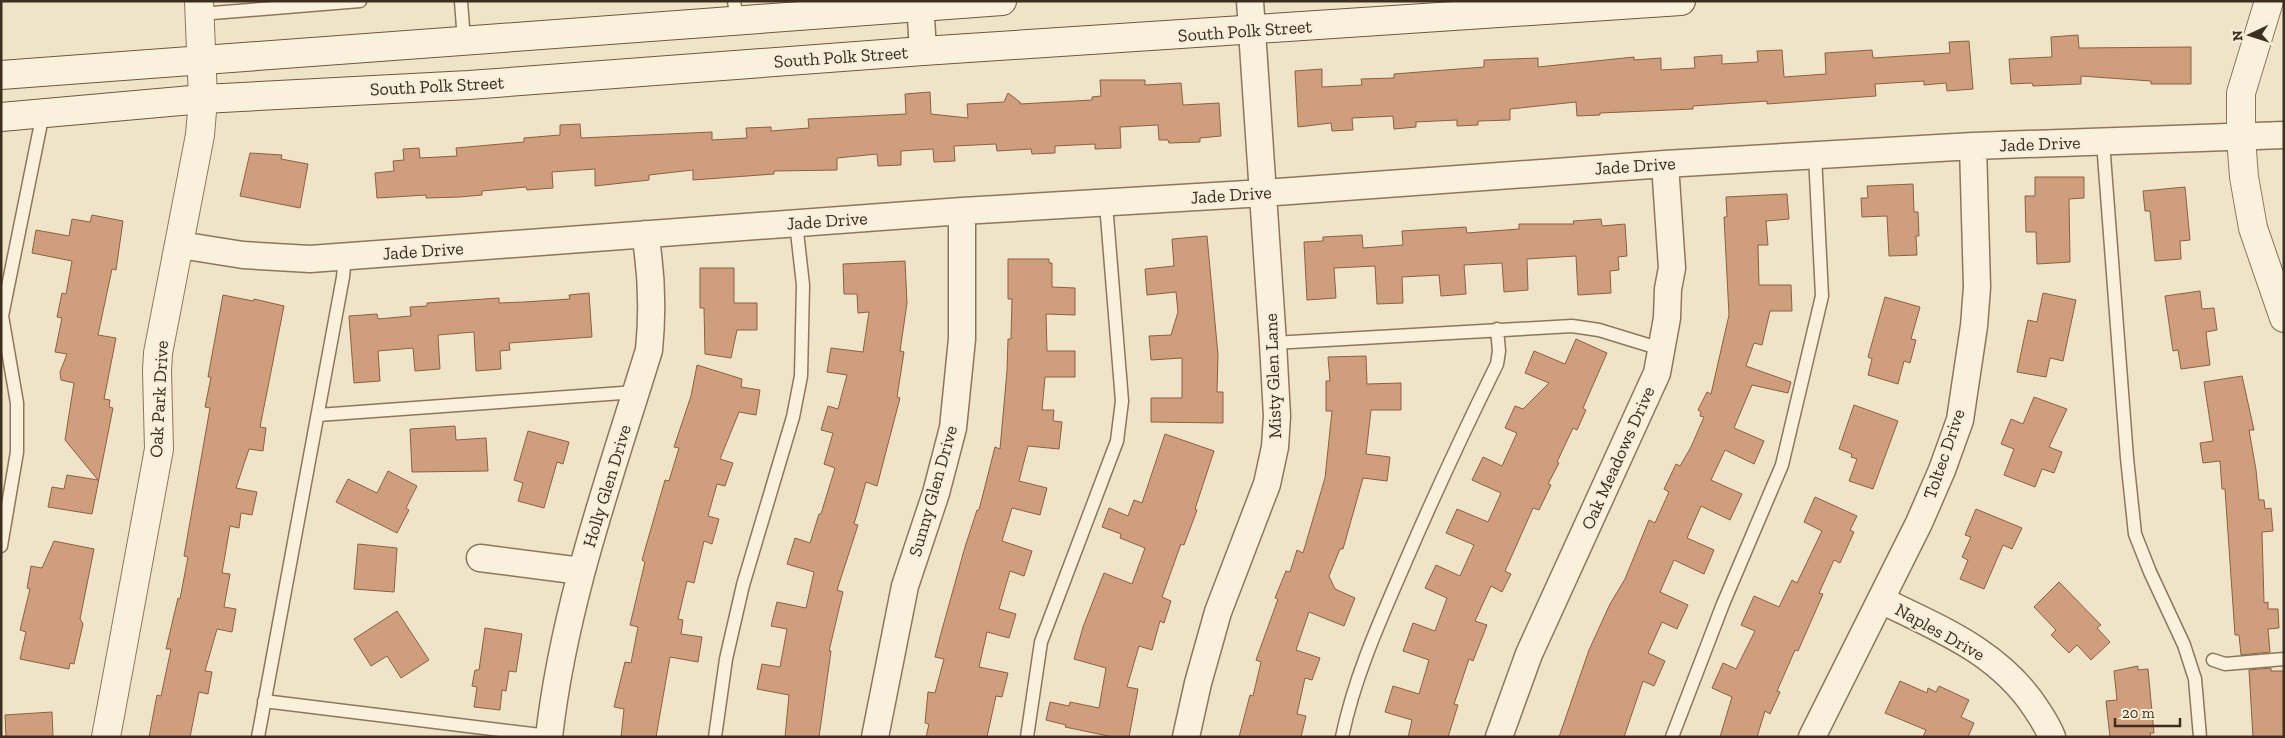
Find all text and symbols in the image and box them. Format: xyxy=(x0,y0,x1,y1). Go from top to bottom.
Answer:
north arrow xyxy=(2225,10,2275,60)
street label: South Polk Street xyxy=(1177,15,1313,47)
text: N xyxy=(2229,30,2246,42)
street label: South Polk Street xyxy=(773,41,909,73)
street label: South Polk Street xyxy=(369,71,505,101)
street label: Jade Drive xyxy=(1999,132,2081,156)
street label: Jade Drive xyxy=(1594,152,1676,180)
street label: Jade Drive xyxy=(1190,181,1272,209)
street label: Jade Drive xyxy=(786,207,868,235)
street label: Jade Drive xyxy=(382,237,464,265)
street label: Misty Glen Lane xyxy=(1260,313,1286,439)
street label: Oak Park Drive xyxy=(145,340,173,458)
street label: Oak Meadows Drive xyxy=(1576,383,1660,533)
street label: Toltec Drive xyxy=(1918,406,1970,502)
street label: Holly Glen Drive xyxy=(578,422,636,550)
street label: Sunny Glen Drive xyxy=(904,423,962,559)
street label: Naples Drive xyxy=(1891,598,1989,666)
scale bar xyxy=(2115,696,2180,728)
text: 20 m xyxy=(2122,704,2155,722)

